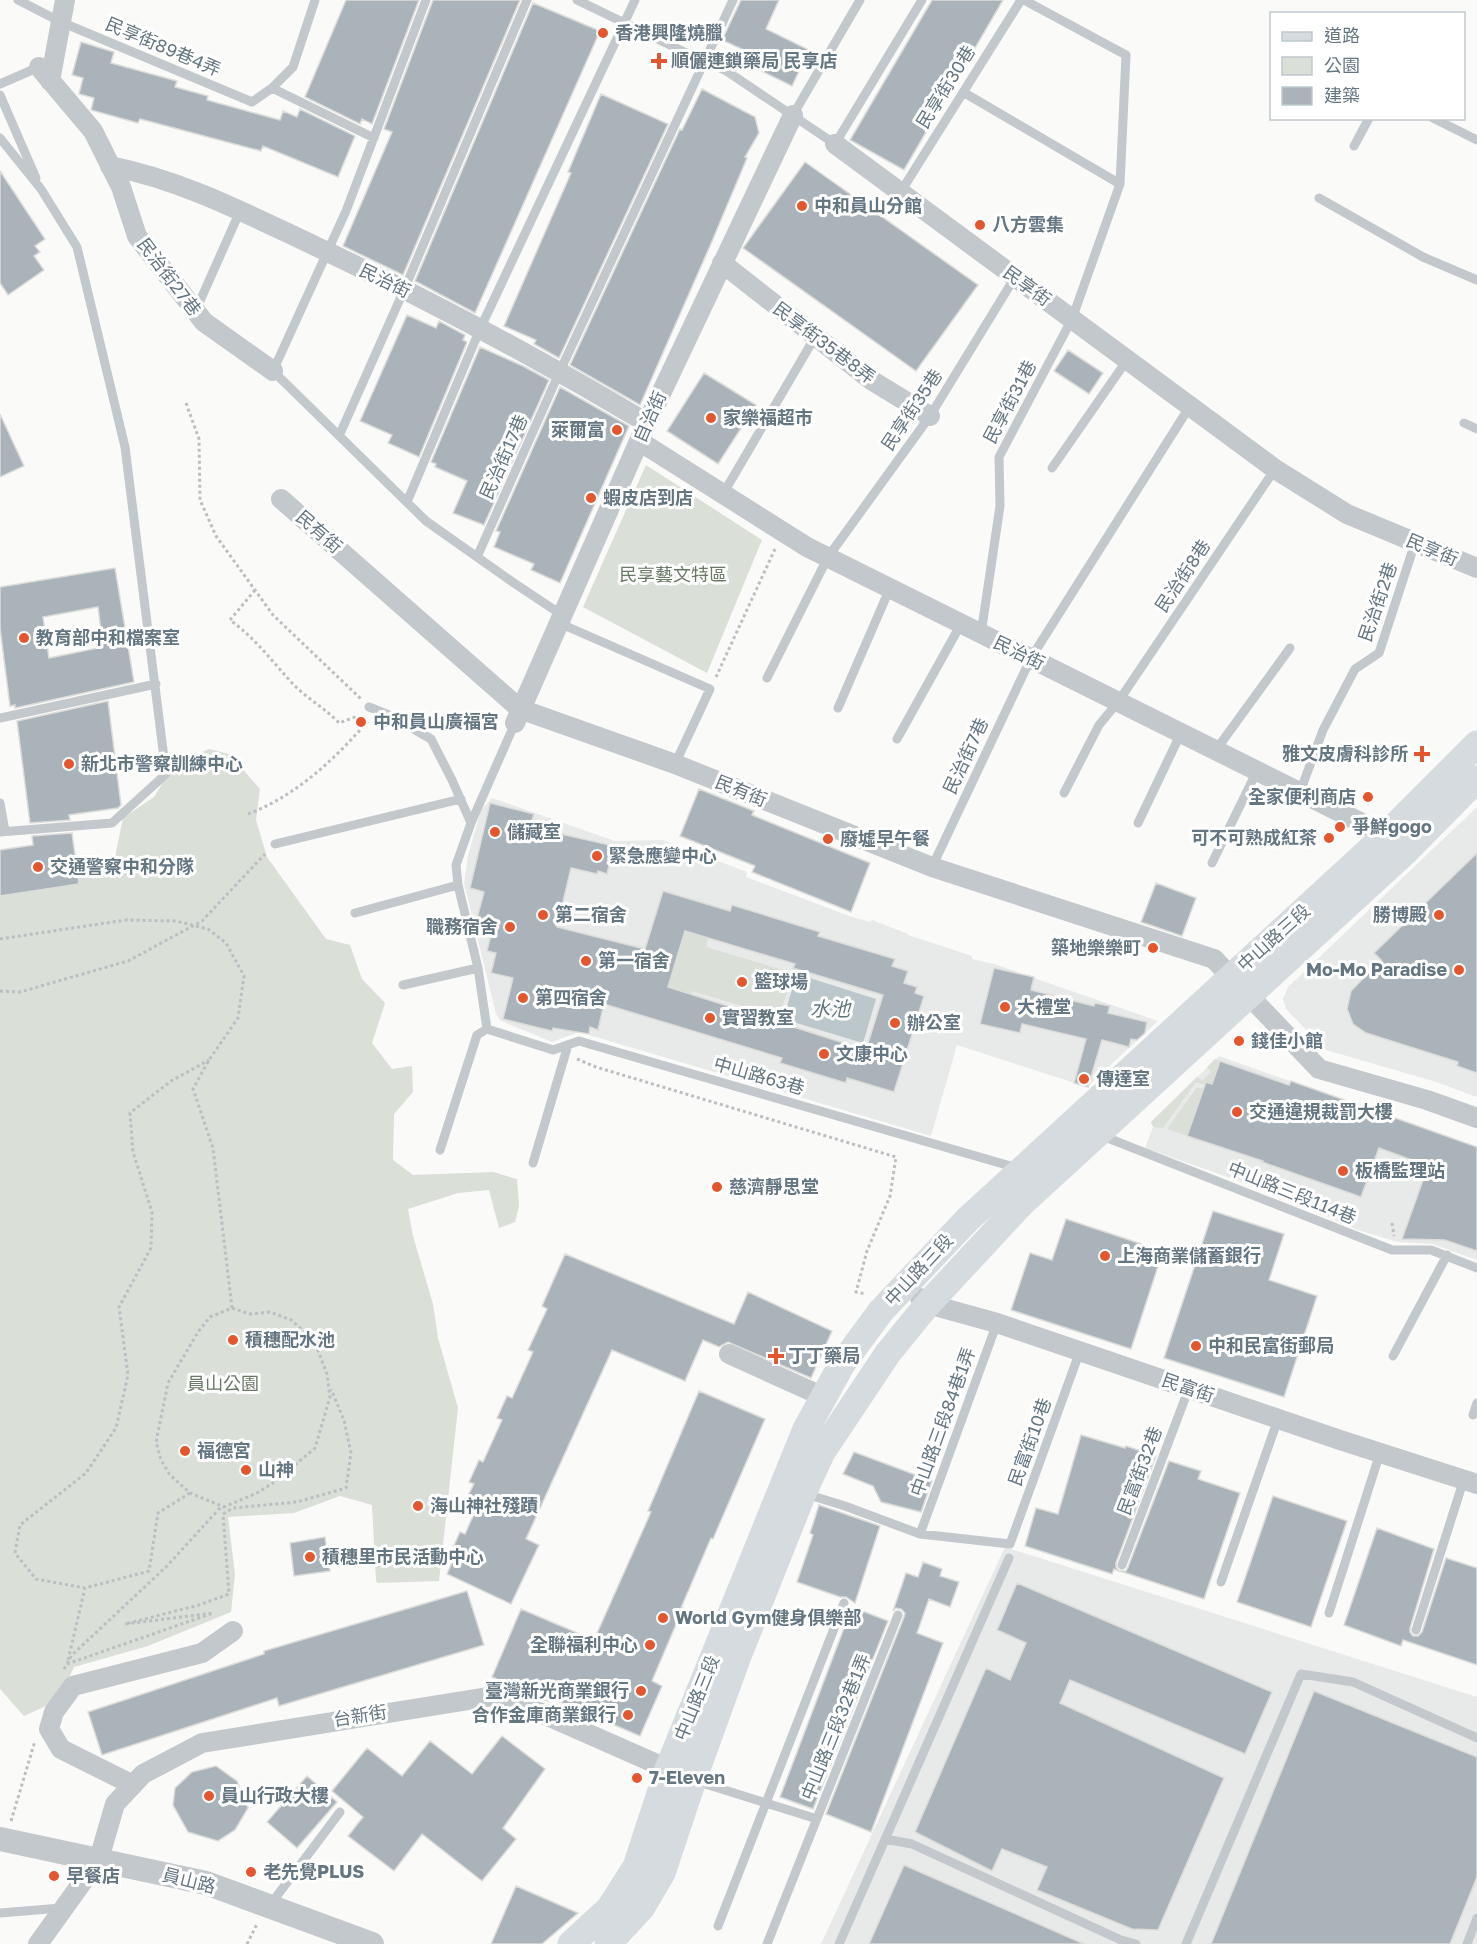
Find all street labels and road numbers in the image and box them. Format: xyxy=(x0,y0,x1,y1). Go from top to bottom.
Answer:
street label: 民享街89巷4弄 xyxy=(103,12,224,80)
street label: 民享街30巷 xyxy=(911,41,979,132)
street label: 民治街27巷 xyxy=(133,233,206,320)
street label: 民治街 xyxy=(356,258,415,302)
street label: 民享街 xyxy=(999,260,1056,310)
street label: 民享街35巷8弄 xyxy=(769,297,880,388)
street label: 民享街31巷 xyxy=(978,356,1040,447)
street label: 民享街35巷 xyxy=(876,365,946,454)
street label: 自治街 xyxy=(628,387,670,446)
street label: 民治街17巷 xyxy=(475,411,531,502)
street label: 民有街 xyxy=(292,505,347,557)
street label: 民享街 xyxy=(1403,528,1462,570)
street label: 民治街8巷 xyxy=(1150,535,1214,616)
street label: 民治街2巷 xyxy=(1353,559,1401,644)
street label: 民治街 xyxy=(990,630,1049,674)
street label: 民治街7巷 xyxy=(938,714,992,797)
street label: 民有街 xyxy=(712,770,771,810)
street label: 中山路三段 xyxy=(1233,899,1314,976)
street label: 中山路63巷 xyxy=(711,1052,807,1098)
street label: 中山路三段114巷 xyxy=(1225,1156,1360,1228)
street label: 中山路三段 xyxy=(880,1229,957,1310)
street label: 中山路三段84巷1弄 xyxy=(905,1344,979,1499)
street label: 民富街 xyxy=(1159,1368,1217,1406)
street label: 民富街10巷 xyxy=(1003,1395,1055,1489)
street label: 民富街32巷 xyxy=(1112,1423,1166,1518)
street label: 中山路三段32巷1弄 xyxy=(796,1650,874,1803)
street label: 中山路三段 xyxy=(669,1652,723,1743)
street label: 台新街 xyxy=(331,1700,388,1730)
street label: 員山路 xyxy=(160,1863,218,1897)

